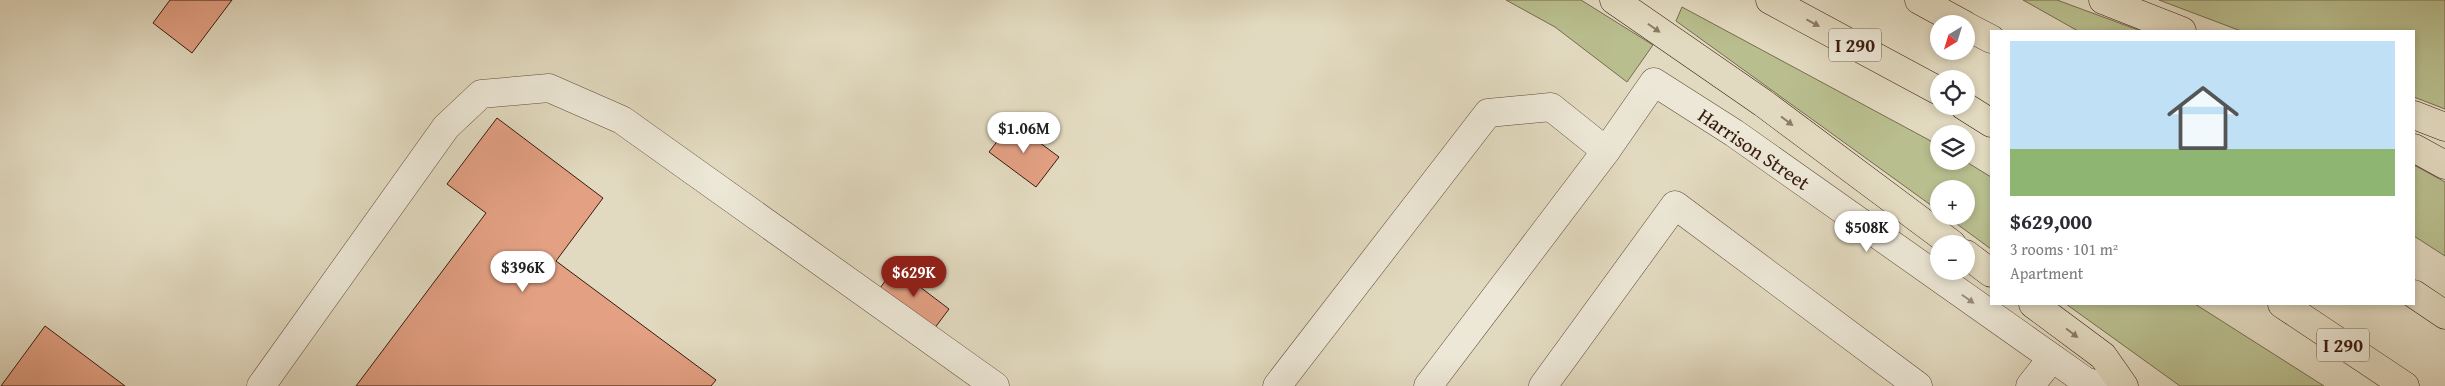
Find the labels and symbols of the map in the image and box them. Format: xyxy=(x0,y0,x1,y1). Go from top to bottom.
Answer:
north arrow xyxy=(1930,15,1975,60)
one-way arrow xyxy=(1806,19,1821,27)
one-way arrow xyxy=(1647,23,1661,33)
road number: I 290 xyxy=(1829,28,1881,62)
street label: Harrison Street xyxy=(1693,100,1816,197)
pin: $1.06M xyxy=(983,112,1065,154)
one-way arrow xyxy=(1780,116,1794,126)
pin: $508K xyxy=(1832,210,1902,253)
pin: $396K xyxy=(488,250,558,293)
pin: $629K xyxy=(879,256,949,298)
one-way arrow xyxy=(1961,294,1975,304)
one-way arrow xyxy=(2065,328,2079,338)
road number: I 290 xyxy=(2317,328,2369,362)

